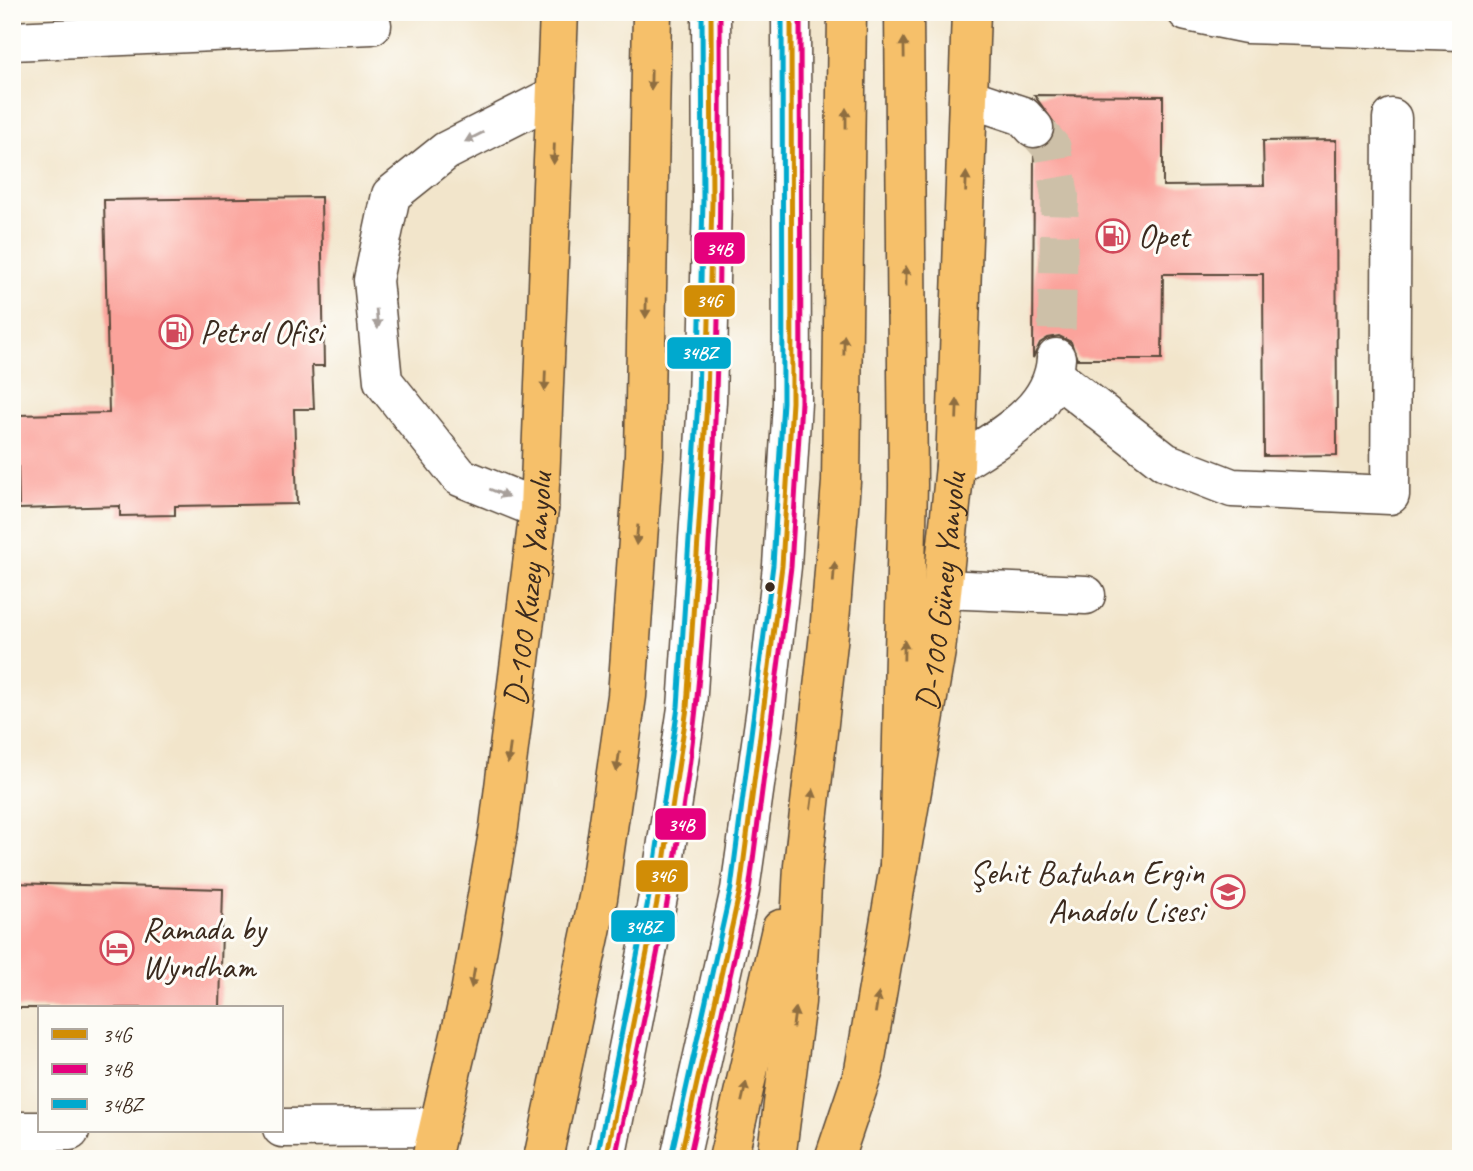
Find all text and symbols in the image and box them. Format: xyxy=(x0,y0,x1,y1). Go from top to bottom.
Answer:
one-way arrow xyxy=(899,37,910,59)
one-way arrow xyxy=(645,70,657,92)
one-way arrow xyxy=(840,106,852,128)
one-way arrow xyxy=(464,131,484,142)
one-way arrow xyxy=(549,143,560,165)
one-way arrow xyxy=(960,171,971,193)
place label: Opet xyxy=(1138,215,1192,257)
fuel station icon: Opet xyxy=(1094,217,1132,255)
line badge: 34B xyxy=(693,231,746,265)
text: 34B xyxy=(705,237,735,261)
one-way arrow xyxy=(901,265,912,287)
line badge: 34G xyxy=(683,284,736,318)
text: 34G xyxy=(696,289,725,313)
one-way arrow xyxy=(641,297,652,319)
one-way arrow xyxy=(372,308,383,330)
place label: Petrol Ofisi xyxy=(200,311,326,353)
fuel station icon: Petrol Ofisi xyxy=(157,313,195,351)
one-way arrow xyxy=(839,334,850,356)
line badge: 34BZ xyxy=(666,336,732,370)
text: 34BZ xyxy=(681,341,720,365)
one-way arrow xyxy=(539,370,550,392)
one-way arrow xyxy=(951,398,962,420)
street label: D-100 Güney Yanyolu xyxy=(905,469,975,713)
street label: D-100 Kuzey Yanyolu xyxy=(493,470,562,708)
one-way arrow xyxy=(488,488,509,499)
one-way arrow xyxy=(631,524,642,546)
one-way arrow xyxy=(829,561,840,583)
unlabelled marker xyxy=(763,580,777,594)
one-way arrow xyxy=(898,639,910,661)
one-way arrow xyxy=(503,743,514,765)
one-way arrow xyxy=(612,751,623,773)
one-way arrow xyxy=(806,788,817,810)
line badge: 34B xyxy=(654,807,707,841)
text: 34B xyxy=(667,813,697,837)
place label: Şehit Batuhan Ergin Anadolu Lisesi xyxy=(970,852,1208,932)
line badge: 34G xyxy=(635,859,689,893)
text: 34G xyxy=(649,864,678,888)
school or university icon: Şehit Batuhan Ergin Anadolu Lisesi xyxy=(1209,873,1247,911)
place label: Ramada by Wyndham xyxy=(142,908,268,988)
line badge: 34BZ xyxy=(610,909,676,943)
text: 34BZ xyxy=(625,915,664,939)
hotel icon: Ramada by Wyndham xyxy=(98,929,136,967)
one-way arrow xyxy=(467,967,478,989)
one-way arrow xyxy=(872,992,883,1014)
legend xyxy=(38,1006,284,1132)
one-way arrow xyxy=(788,1007,799,1029)
text: 34G xyxy=(102,1022,134,1048)
text: 34B xyxy=(102,1056,134,1082)
one-way arrow xyxy=(738,1081,749,1103)
text: 34BZ xyxy=(102,1092,145,1118)

